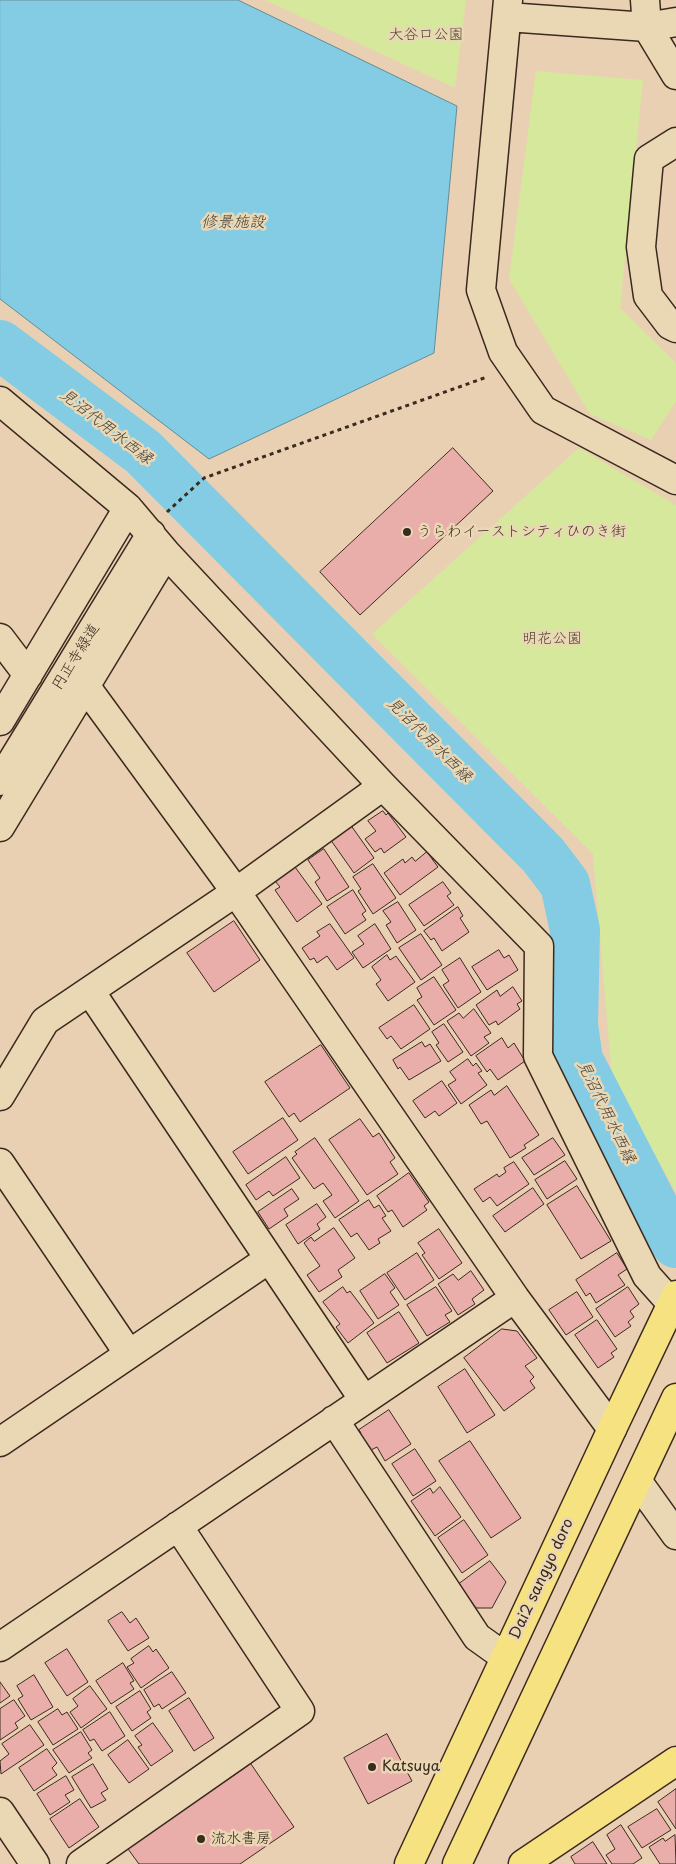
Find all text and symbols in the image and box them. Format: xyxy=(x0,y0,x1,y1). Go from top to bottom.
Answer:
park label: 大谷口公園 xyxy=(389,26,463,44)
water label: 修景施設 xyxy=(201,213,265,233)
water label: 見沼代用水西縁 xyxy=(56,385,156,469)
place label: うらわイーストシティひのき街 xyxy=(417,523,626,541)
marker: うらわイーストシティひのき街 xyxy=(401,526,413,538)
street label: 円正寺緑道 xyxy=(48,620,104,694)
park label: 明花公園 xyxy=(522,630,582,648)
water label: 見沼代用水西縁 xyxy=(383,694,475,786)
water label: 見沼代用水西縁 xyxy=(573,1057,639,1167)
street label: Dai2 sangyo doro xyxy=(506,1516,578,1642)
place label: Katsuya xyxy=(382,1758,440,1776)
marker: Katsuya xyxy=(366,1761,378,1773)
place label: 流水書房 xyxy=(211,1830,271,1848)
marker: 流水書房 xyxy=(195,1833,207,1845)

